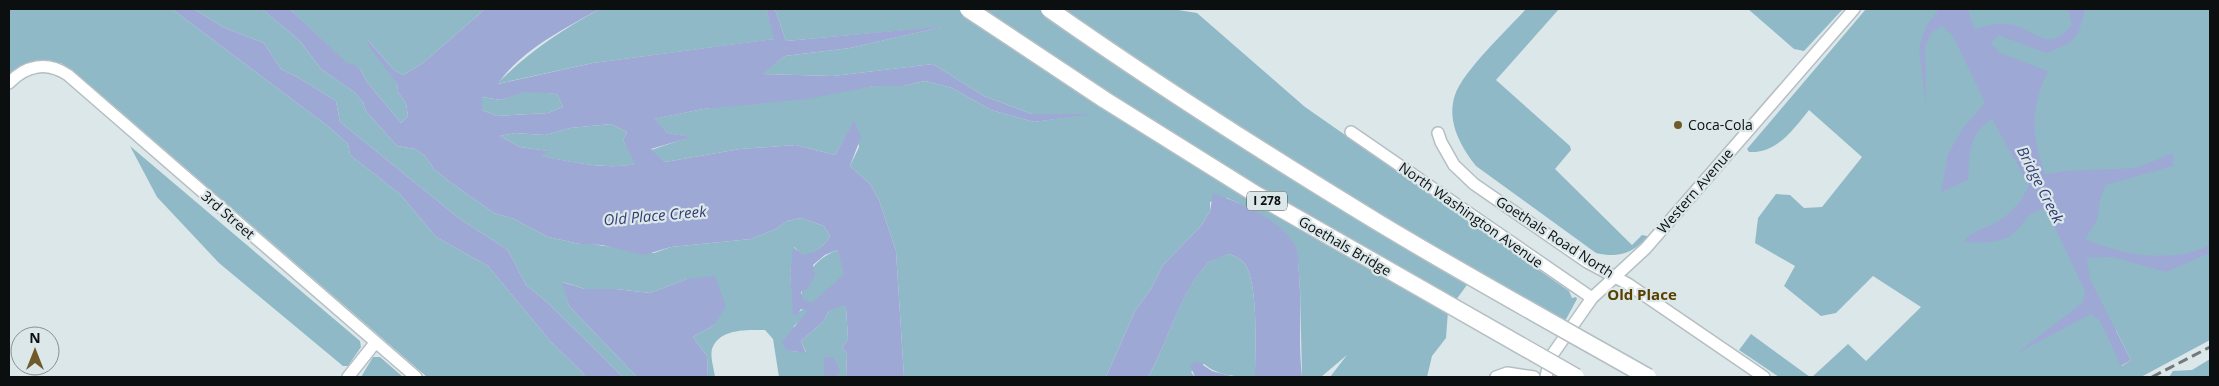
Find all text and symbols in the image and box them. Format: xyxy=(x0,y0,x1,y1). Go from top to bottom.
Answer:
place label: Coca-Cola xyxy=(1688,115,1753,134)
marker: Coca-Cola xyxy=(1672,119,1684,131)
water label: Bridge Creek xyxy=(2013,143,2069,227)
street label: Western Avenue xyxy=(1652,144,1737,237)
street label: North Washington Avenue xyxy=(1395,157,1547,272)
street label: 3rd Street xyxy=(198,186,259,243)
street label: Goethals Road North xyxy=(1493,191,1618,282)
road number: I 278 xyxy=(1247,192,1287,210)
water label: Old Place Creek xyxy=(603,200,708,229)
street label: Goethals Bridge xyxy=(1295,211,1395,280)
district label: Old Place xyxy=(1607,284,1677,304)
north arrow xyxy=(10,326,60,376)
text: N xyxy=(29,328,41,347)

